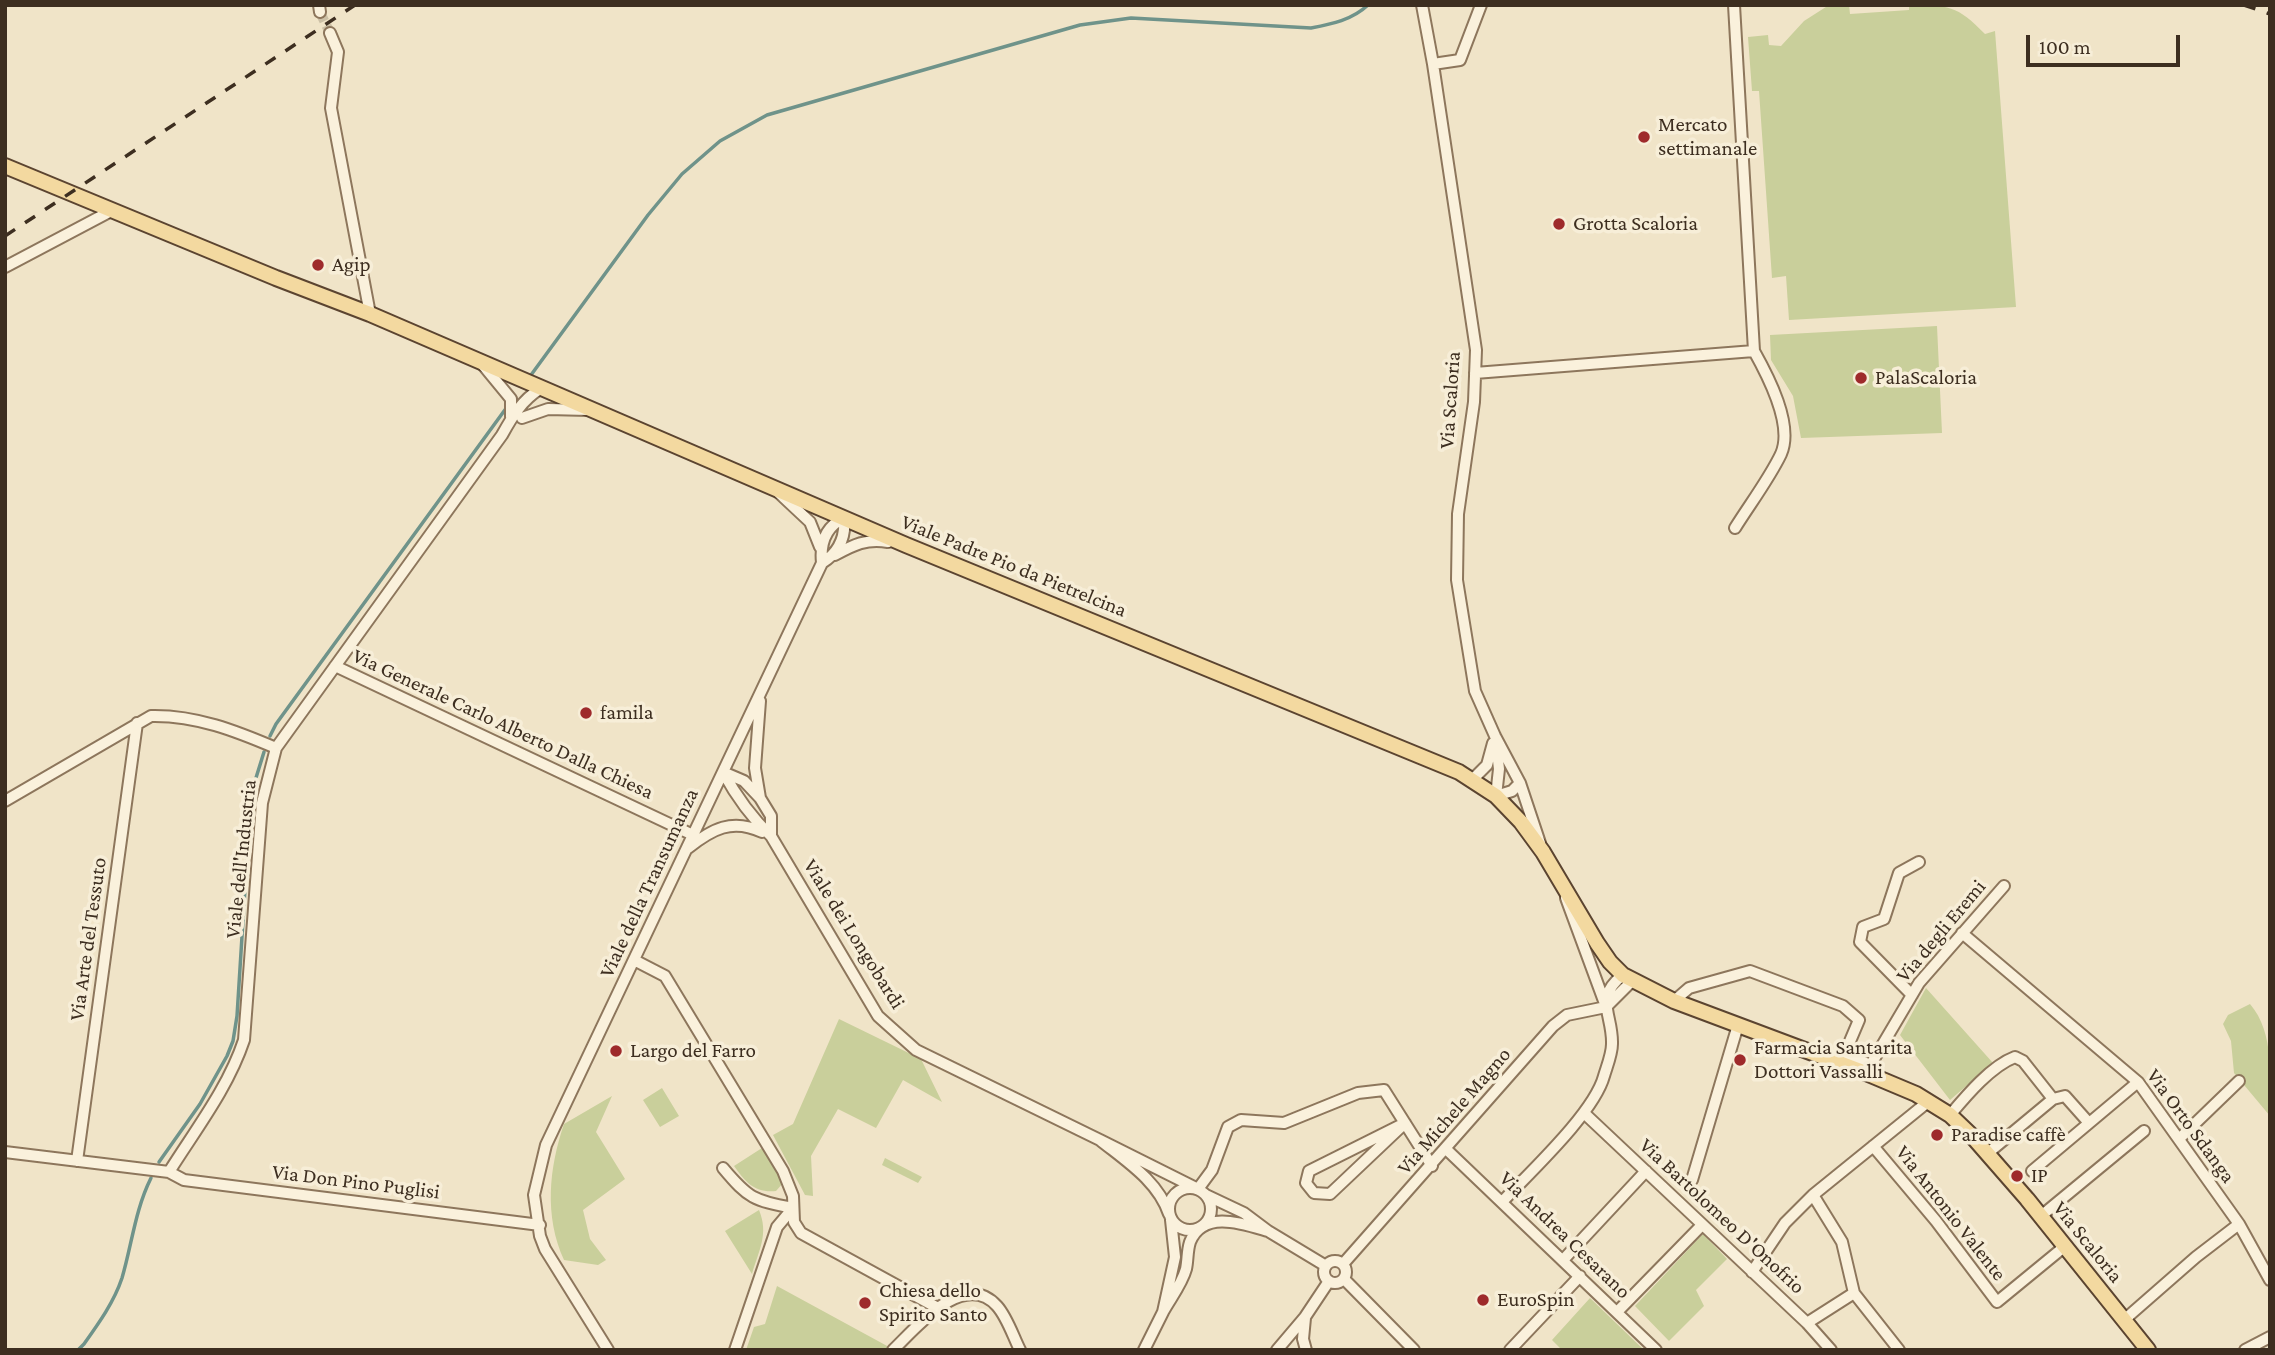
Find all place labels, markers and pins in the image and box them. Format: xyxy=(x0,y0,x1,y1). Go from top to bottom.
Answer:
place label: Mercato settimanale xyxy=(1658,112,1757,162)
marker: Mercato settimanale xyxy=(1636,129,1652,145)
place label: Grotta Scaloria xyxy=(1573,211,1698,237)
marker: Grotta Scaloria xyxy=(1551,216,1567,232)
place label: Agip xyxy=(332,252,370,278)
marker: Agip xyxy=(310,257,326,273)
place label: PalaScaloria xyxy=(1875,365,1977,391)
marker: PalaScaloria xyxy=(1853,370,1869,386)
place label: famila xyxy=(600,700,654,726)
marker: famila xyxy=(578,705,594,721)
place label: Farmacia Santarita Dottori Vassalli xyxy=(1754,1035,1912,1085)
place label: Largo del Farro xyxy=(630,1038,756,1064)
marker: Largo del Farro xyxy=(608,1043,624,1059)
marker: Farmacia Santarita Dottori Vassalli xyxy=(1732,1052,1748,1068)
place label: Paradise caffè xyxy=(1951,1122,2066,1148)
marker: Paradise caffè xyxy=(1929,1127,1945,1143)
place label: IP xyxy=(2031,1163,2048,1189)
marker: IP xyxy=(2009,1168,2025,1184)
place label: Chiesa dello Spirito Santo xyxy=(879,1278,988,1328)
place label: EuroSpin xyxy=(1497,1287,1574,1313)
marker: EuroSpin xyxy=(1475,1292,1491,1308)
marker: Chiesa dello Spirito Santo xyxy=(857,1295,873,1311)

